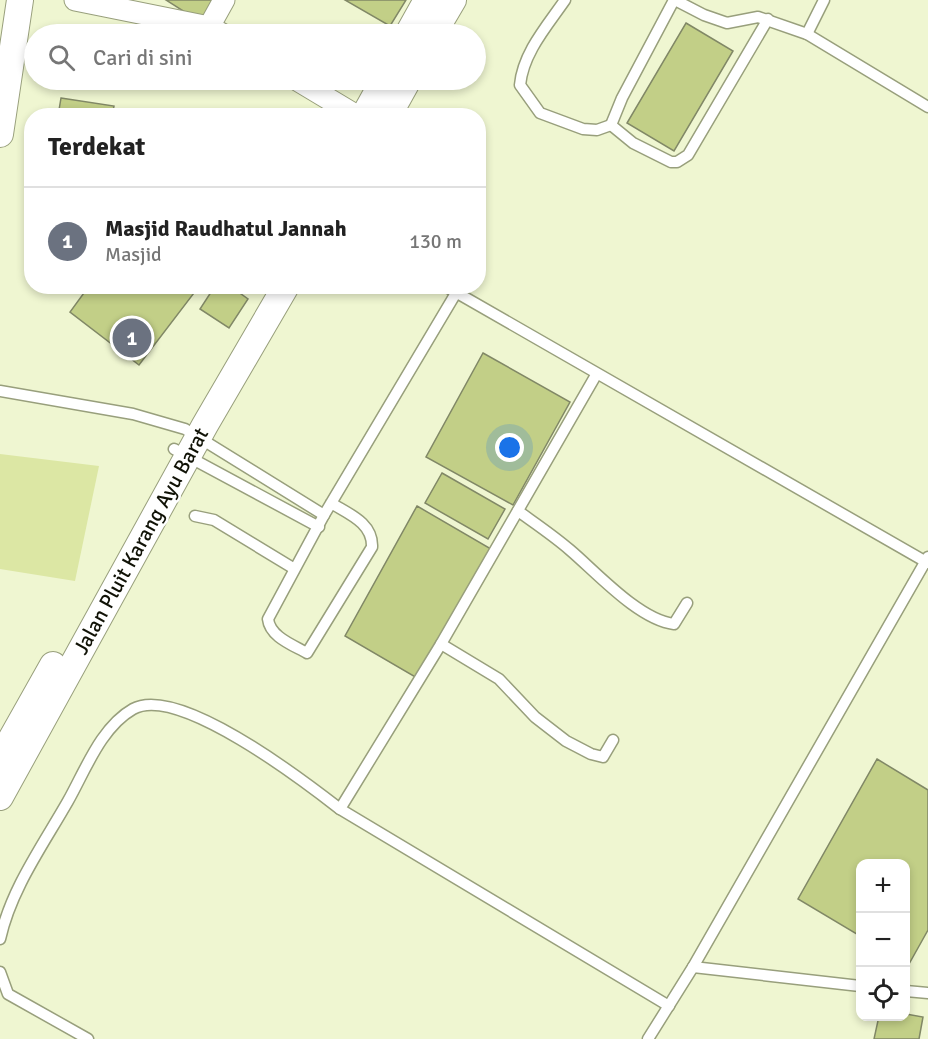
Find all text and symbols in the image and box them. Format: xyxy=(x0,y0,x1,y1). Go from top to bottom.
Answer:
search box xyxy=(24,24,486,90)
icon: search xyxy=(45,41,78,74)
text: Cari di sini xyxy=(93,44,193,71)
text: Terdekat xyxy=(48,131,145,163)
text: Masjid Raudhatul Jannah xyxy=(105,215,347,242)
text: 1 xyxy=(62,229,73,254)
text: 130 m xyxy=(409,229,462,254)
text: Masjid xyxy=(105,242,162,267)
pin: 1 xyxy=(112,316,152,360)
street label: Jalan Pluit Karang Ayu Barat xyxy=(68,423,214,659)
your location xyxy=(495,433,524,462)
map controls xyxy=(856,859,910,1021)
button: + xyxy=(856,859,910,913)
button: − xyxy=(856,913,910,967)
button: locate xyxy=(856,967,910,1021)

